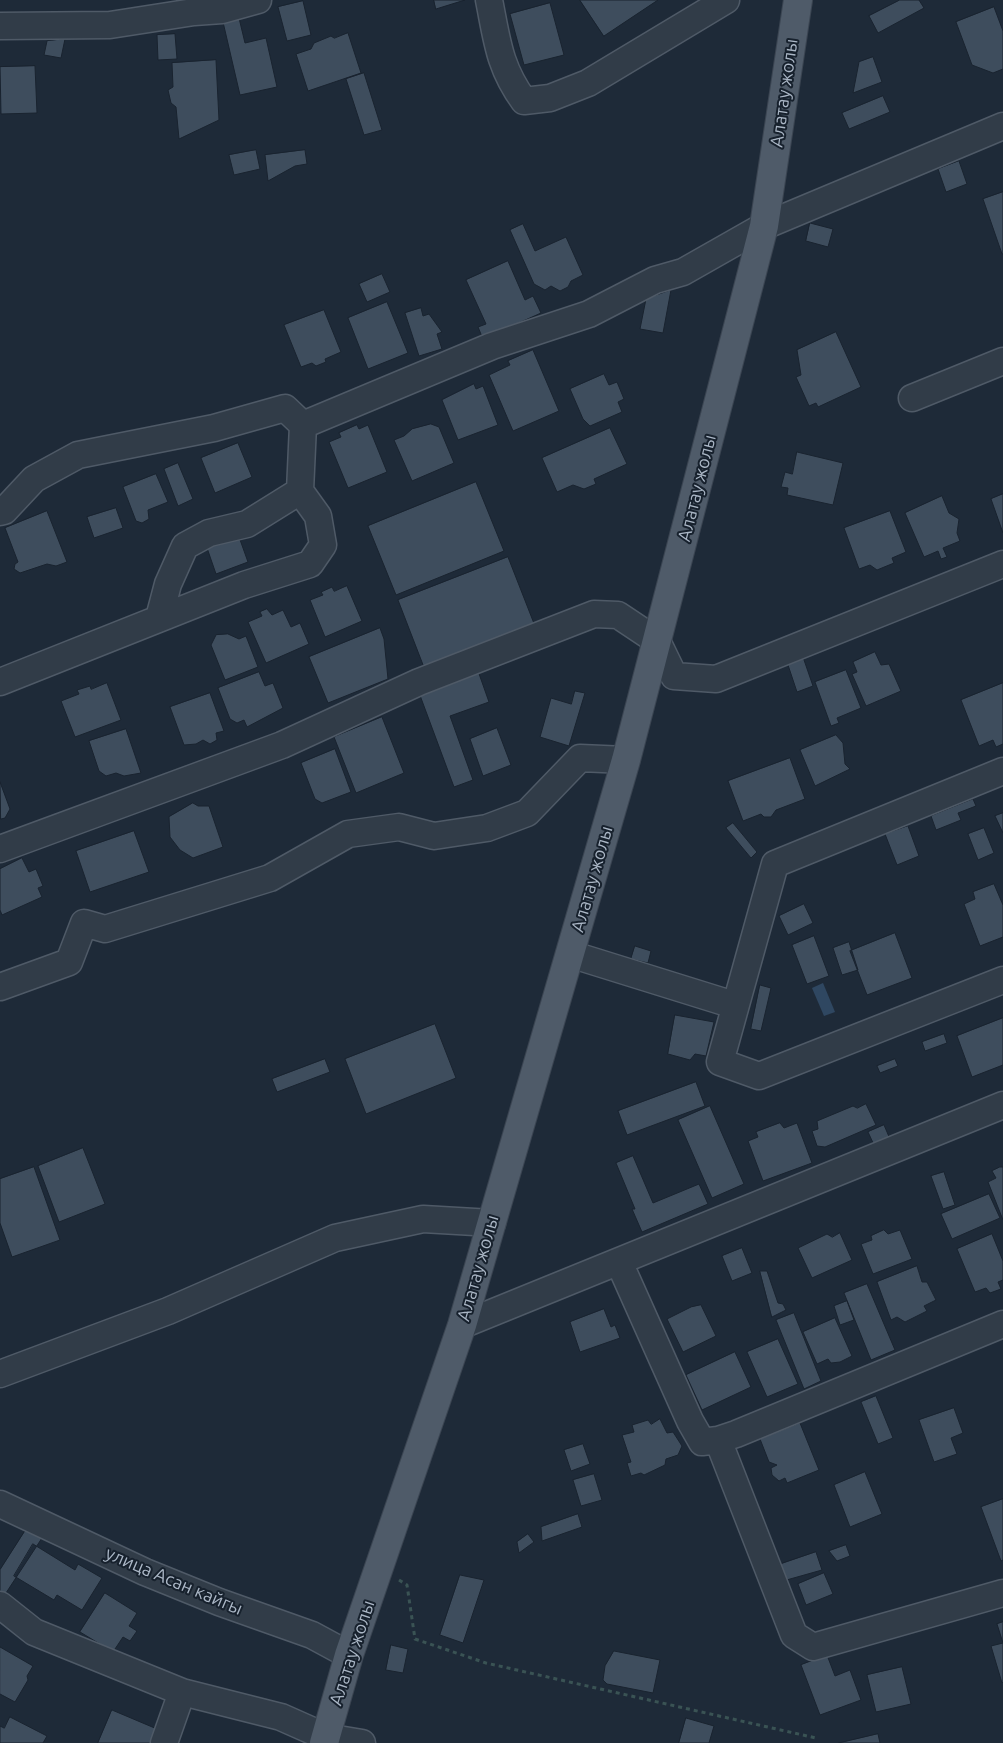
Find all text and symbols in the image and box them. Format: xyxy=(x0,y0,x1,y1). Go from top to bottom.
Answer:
street label: Алатау жолы xyxy=(766,37,802,149)
street label: Алатау жолы xyxy=(673,432,721,544)
street label: Алатау жолы xyxy=(567,823,617,935)
street label: Алатау жолы xyxy=(453,1212,503,1324)
street label: улица Асан кайгы xyxy=(102,1542,246,1620)
street label: Алатау жолы xyxy=(325,1598,379,1708)

